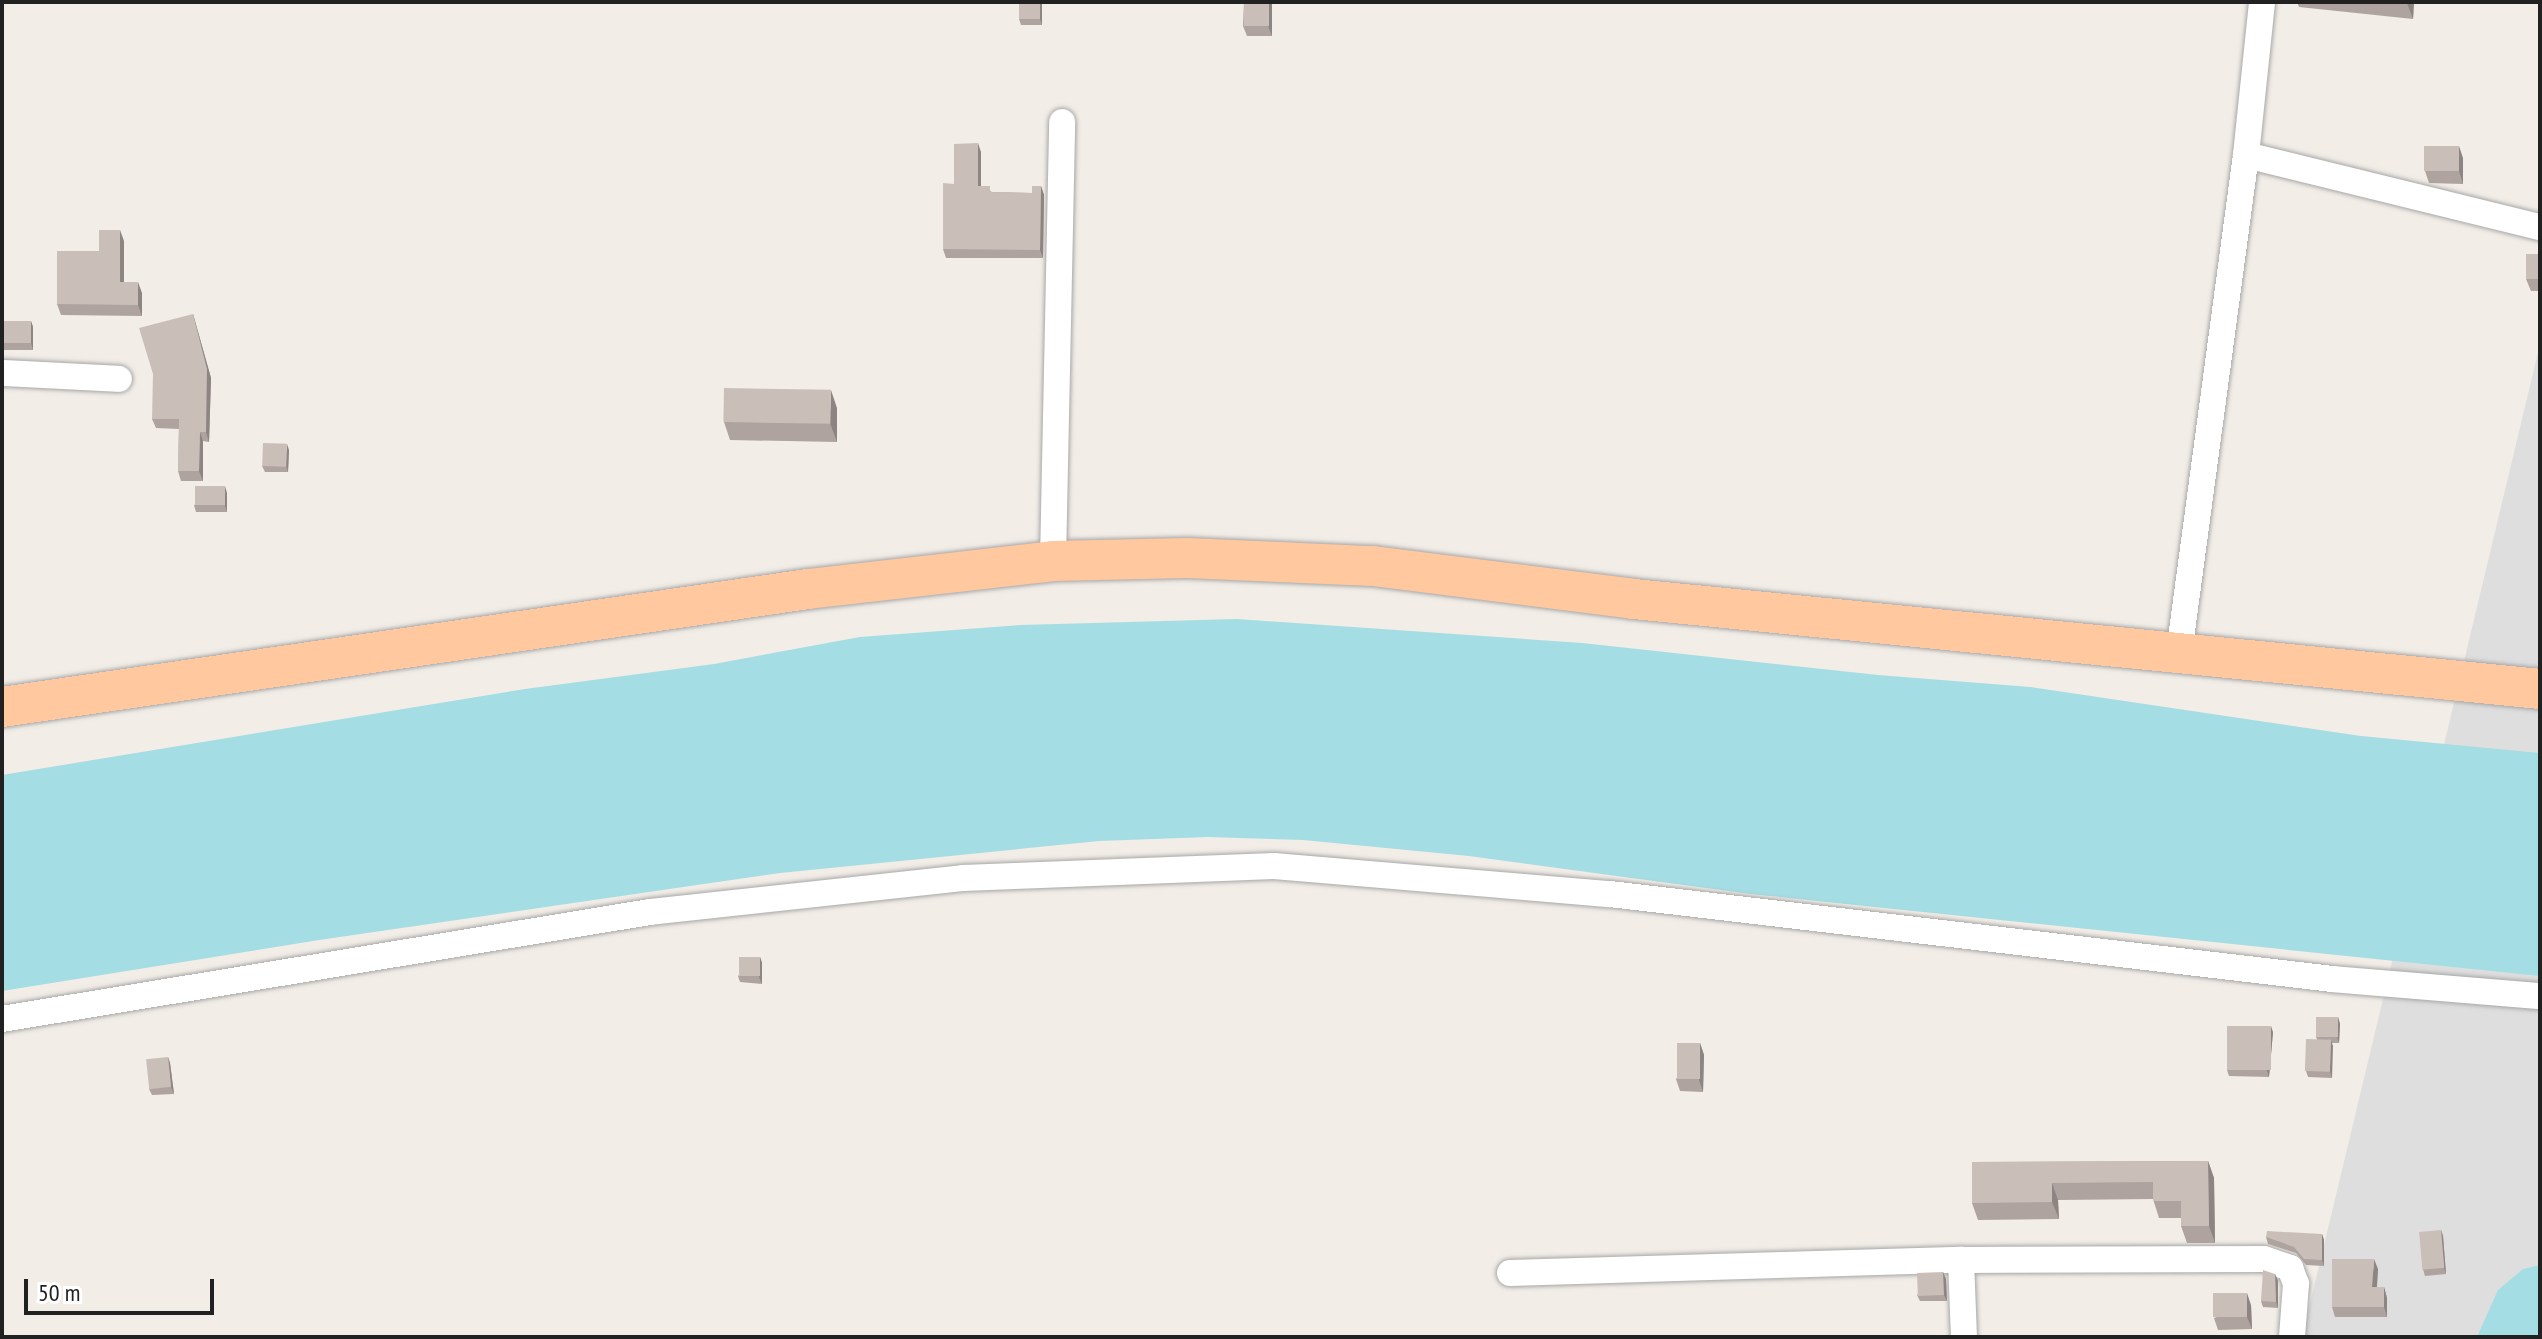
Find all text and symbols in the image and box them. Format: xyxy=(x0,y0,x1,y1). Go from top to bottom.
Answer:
scale bar xyxy=(28,1263,218,1313)
text: 50 m xyxy=(38,1277,80,1308)

